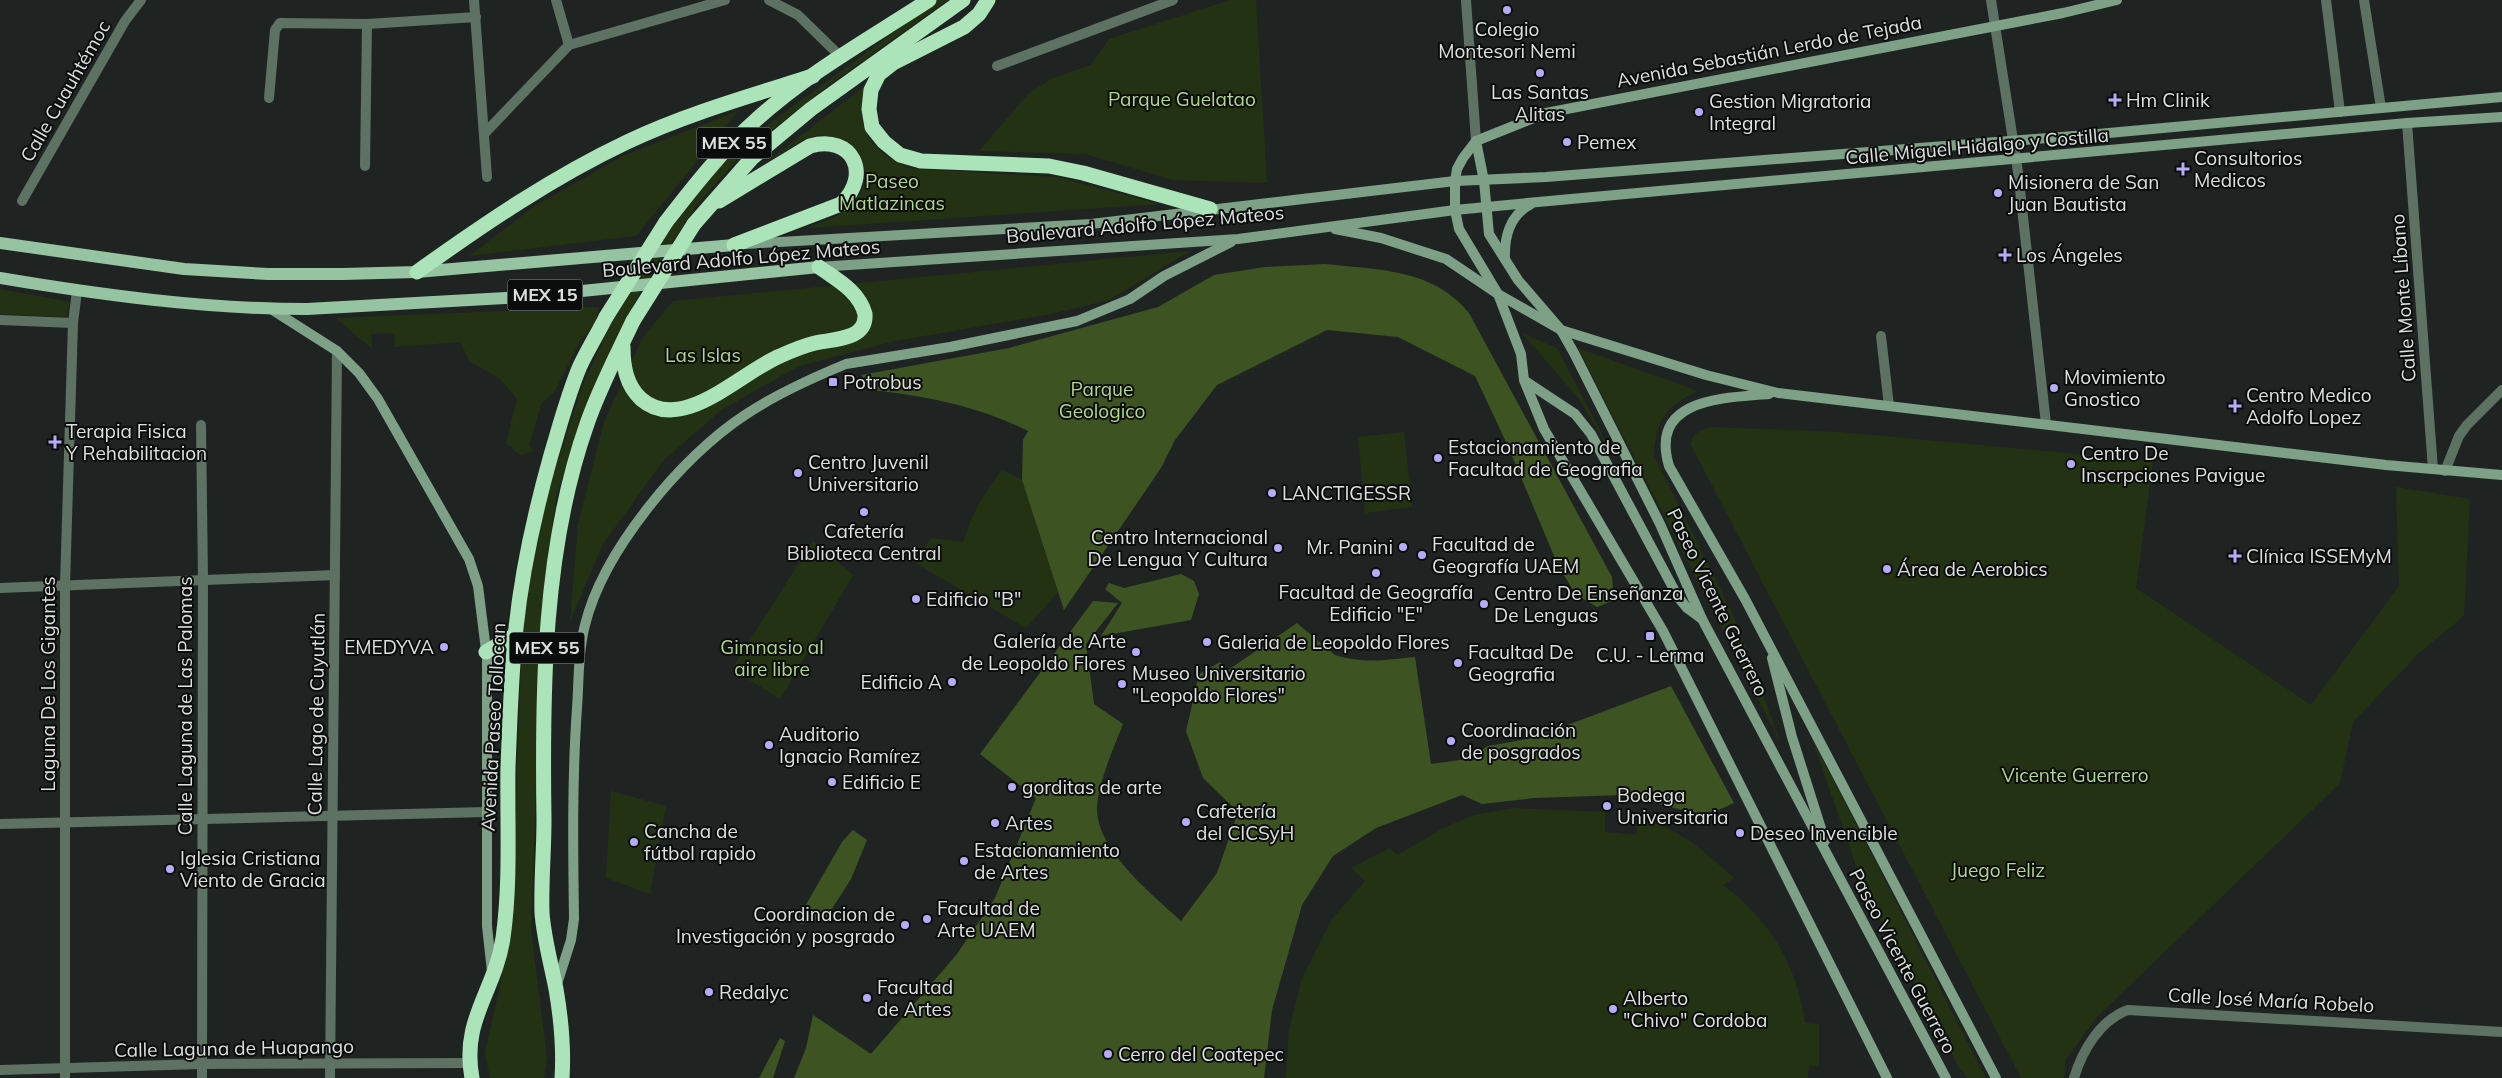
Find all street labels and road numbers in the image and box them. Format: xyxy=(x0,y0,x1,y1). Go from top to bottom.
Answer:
street label: Avenida Sebastián Lerdo de Tejada xyxy=(1614,10,1924,92)
street label: Calle Cuauhtémoc xyxy=(15,16,115,166)
street label: Calle Miguel Hidalgo y Costilla xyxy=(1844,123,2110,169)
road number: MEX 55 xyxy=(696,128,772,158)
street label: Boulevard Adolfo López Mateos xyxy=(1005,200,1285,248)
street label: Calle Monte Líbano xyxy=(2385,213,2421,383)
street label: Boulevard Adolfo López Mateos xyxy=(601,234,881,282)
road number: MEX 15 xyxy=(508,280,582,310)
street label: Paseo Vicente Guerrero xyxy=(1662,504,1774,700)
street label: Laguna De Los Gigantes xyxy=(36,576,60,792)
street label: Calle Laguna de Las Palomas xyxy=(173,576,197,836)
street label: Calle Lago de Cuyutlán xyxy=(302,612,330,816)
street label: Avenida Paseo Tollocan xyxy=(476,622,510,832)
road number: MEX 55 xyxy=(510,632,584,664)
street label: Paseo Vicente Guerrero xyxy=(1844,864,1962,1058)
street label: Calle José María Robelo xyxy=(2167,983,2375,1017)
street label: Calle Laguna de Huapango xyxy=(114,1034,354,1062)

